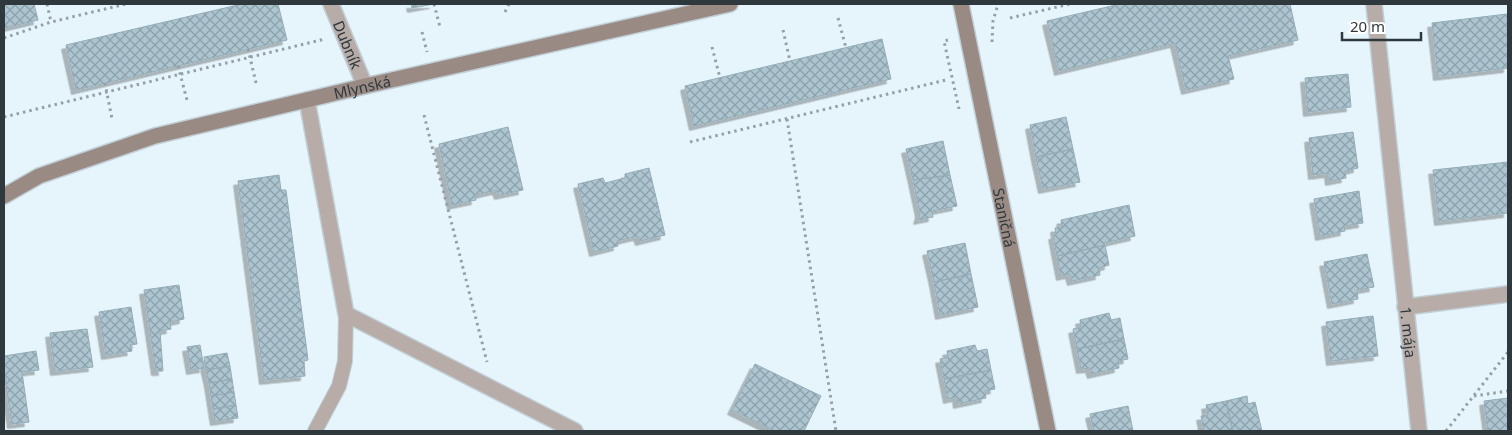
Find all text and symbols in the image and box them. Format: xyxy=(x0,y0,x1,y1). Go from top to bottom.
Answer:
scale bar xyxy=(1342,10,1421,42)
text: 20 m xyxy=(1350,16,1385,36)
street label: Dubník xyxy=(329,17,367,72)
street label: Mlynská xyxy=(332,71,393,103)
street label: Staničná xyxy=(989,186,1020,249)
street label: 1. mája xyxy=(1396,306,1421,359)

